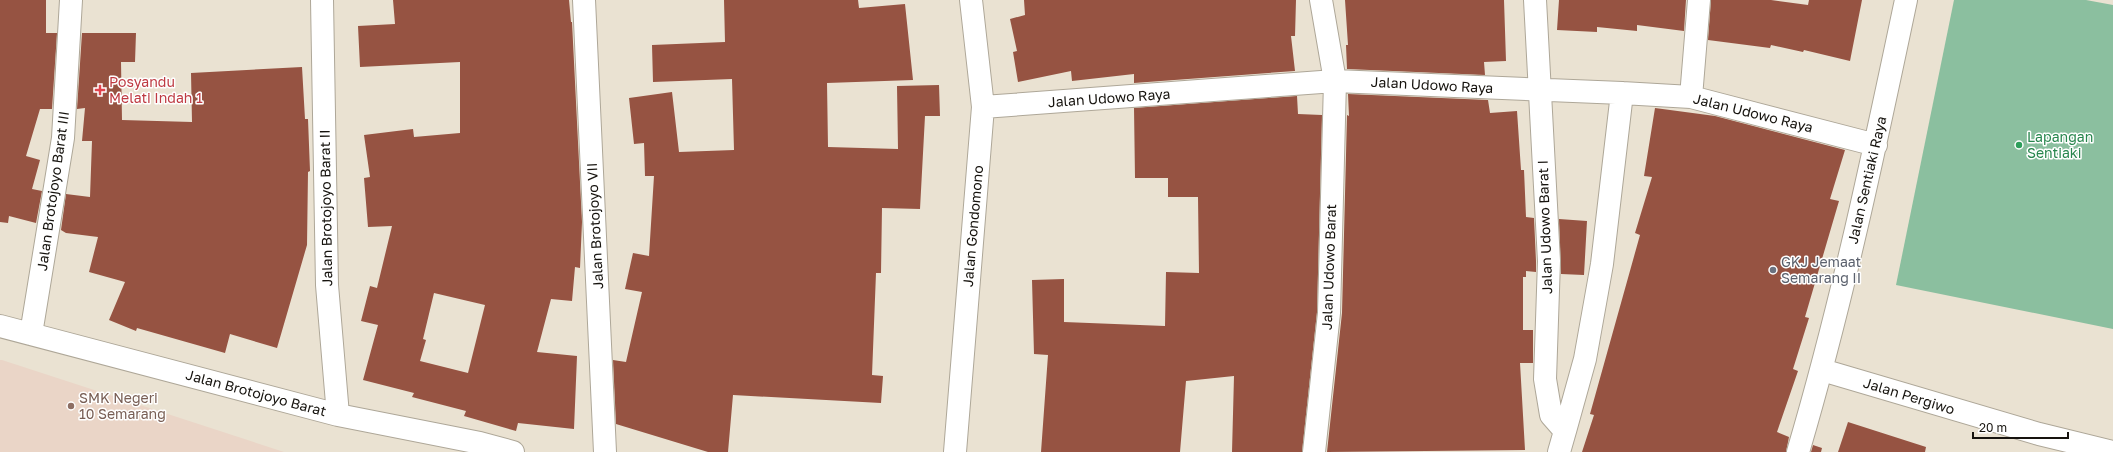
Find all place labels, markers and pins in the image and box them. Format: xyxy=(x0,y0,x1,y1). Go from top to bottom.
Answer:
place label: Posyandu Melati Indah 1 xyxy=(109,73,203,106)
marker: Posyandu Melati Indah 1 xyxy=(94,84,106,96)
place label: Lapangan Sentiaki xyxy=(2027,128,2093,161)
marker: Lapangan Sentiaki xyxy=(2014,140,2024,150)
place label: GKJ Jemaat Semarang II xyxy=(1781,253,1861,286)
marker: GKJ Jemaat Semarang II xyxy=(1768,265,1778,275)
place label: SMK Negeri 10 Semarang xyxy=(79,389,166,422)
marker: SMK Negeri 10 Semarang xyxy=(66,401,76,411)

